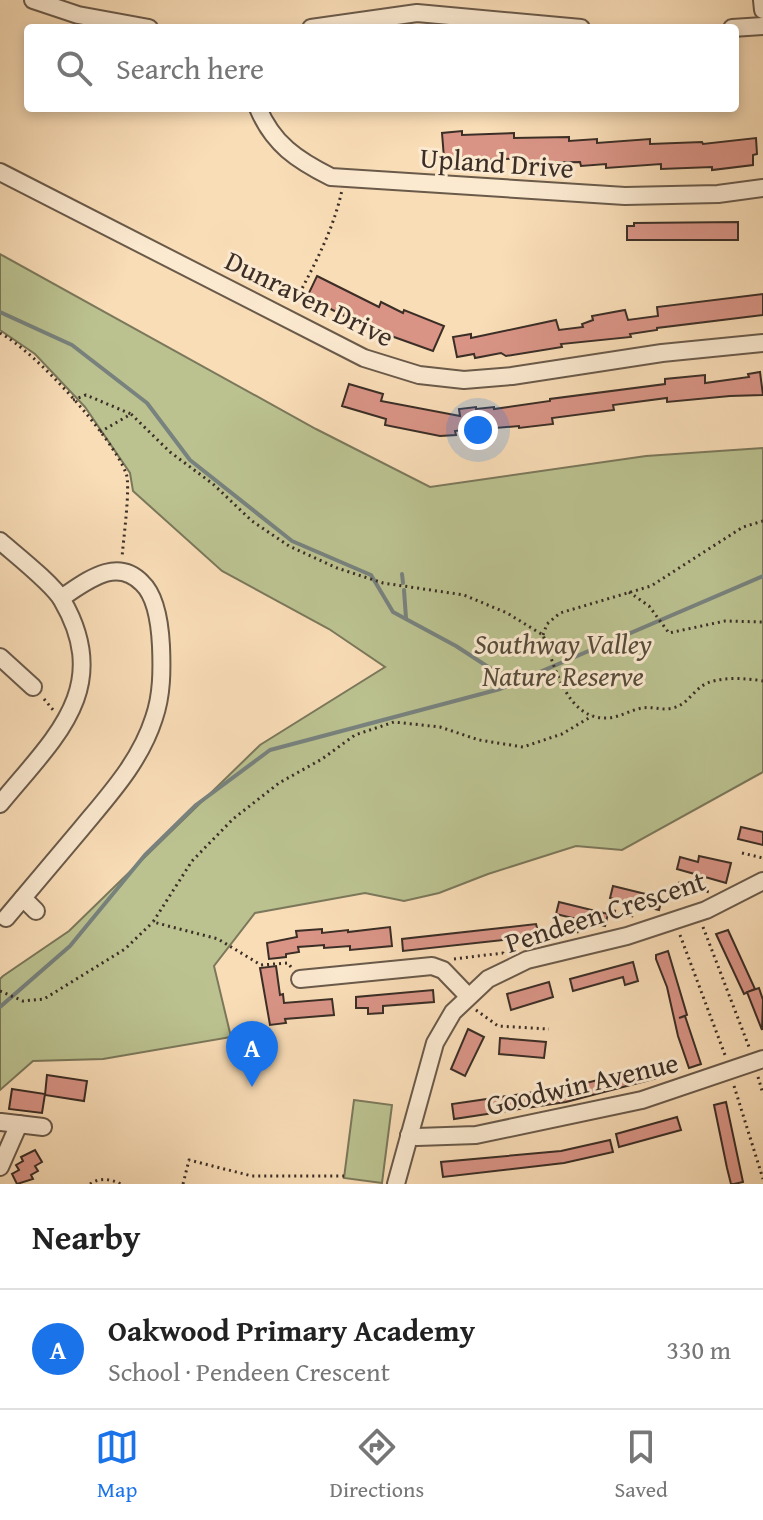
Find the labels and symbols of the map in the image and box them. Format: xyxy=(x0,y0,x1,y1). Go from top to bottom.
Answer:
street label: Upland Drive xyxy=(419,136,575,188)
street label: Dunraven Drive xyxy=(219,239,401,357)
your location xyxy=(458,410,498,450)
park label: Southway Valley Nature Reserve xyxy=(474,623,652,696)
street label: Pendeen Crescent xyxy=(499,859,711,963)
pin: A xyxy=(226,1021,278,1087)
street label: Goodwin Avenue xyxy=(482,1041,682,1125)

